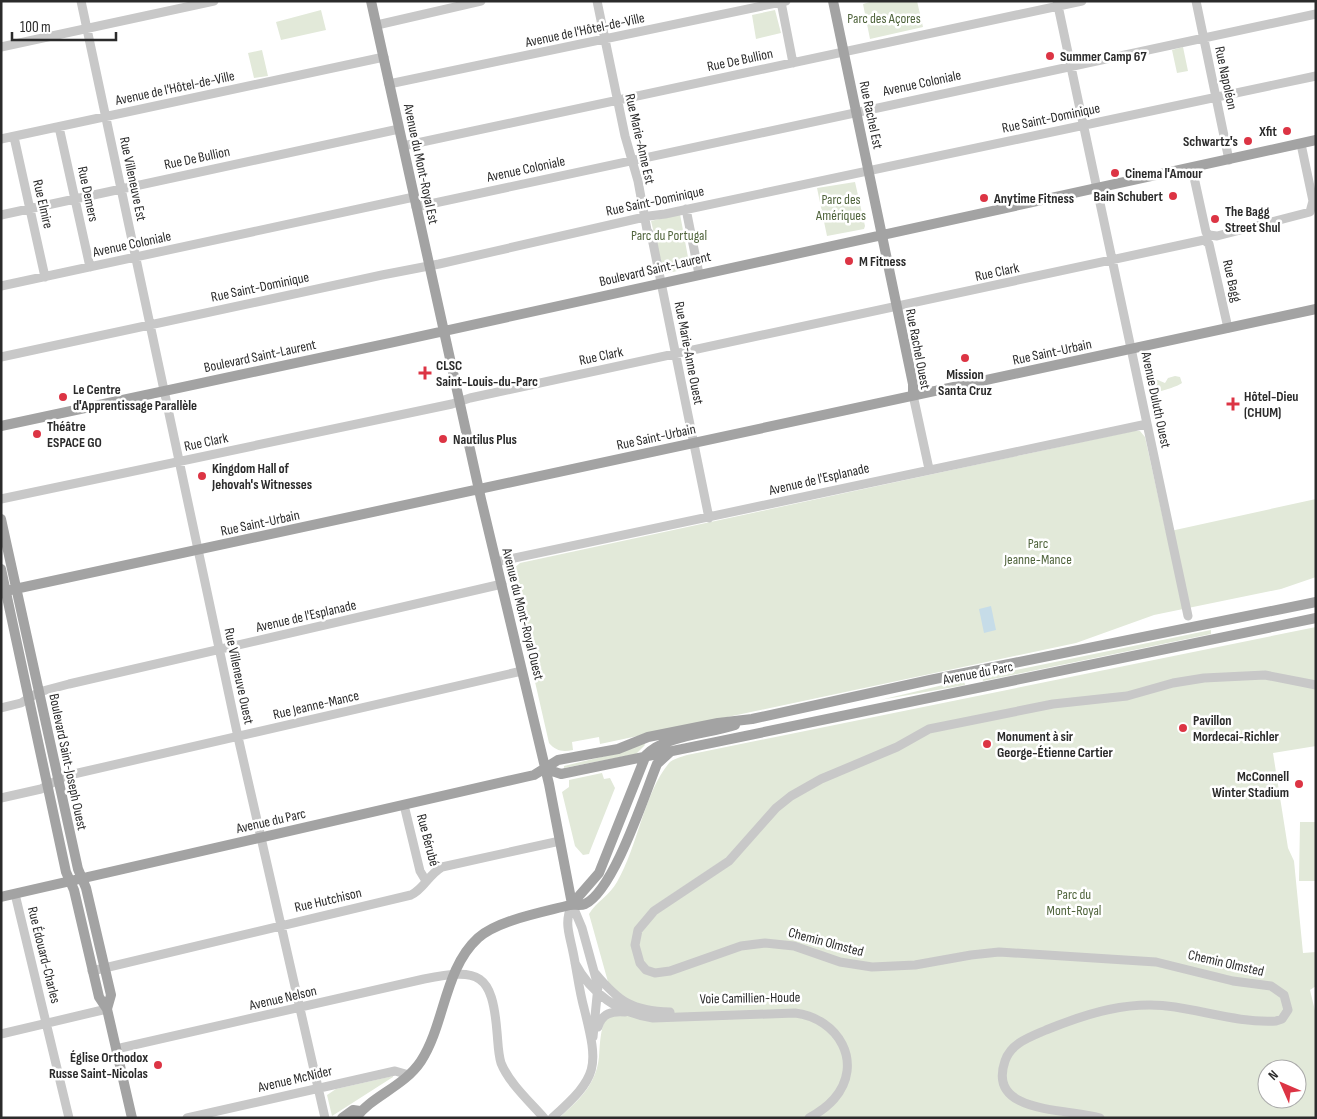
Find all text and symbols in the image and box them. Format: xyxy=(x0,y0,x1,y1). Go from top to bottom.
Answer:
street label: Avenue de l'Hôtel-de-Ville xyxy=(523,9,646,51)
scale bar xyxy=(12,10,116,42)
park label: Parc des Açores xyxy=(847,10,921,27)
text: 100 m xyxy=(20,18,51,37)
street label: Rue De Bullion xyxy=(706,45,774,75)
street label: Rue Napoléon xyxy=(1211,45,1241,111)
place label: Summer Camp 67 xyxy=(1060,48,1147,65)
marker: Summer Camp 67 xyxy=(1044,50,1056,62)
street label: Avenue Coloniale xyxy=(880,66,963,100)
street label: Avenue de l'Hôtel-de-Ville xyxy=(113,67,236,109)
street label: Rue Rachel Est xyxy=(856,80,886,150)
street label: Rue Marie-Anne Est xyxy=(621,92,659,186)
street label: Rue Saint-Dominique xyxy=(1000,99,1102,137)
street label: Avenue du Mont-Royal Est xyxy=(400,101,442,226)
place label: Xfit xyxy=(1258,123,1277,140)
marker: Xfit xyxy=(1281,125,1293,137)
place label: Schwartz's xyxy=(1183,133,1238,150)
street label: Rue Villeneuve Est xyxy=(116,135,150,223)
marker: Schwartz's xyxy=(1242,135,1254,147)
street label: Rue De Bullion xyxy=(163,143,231,173)
street label: Avenue Coloniale xyxy=(484,152,567,186)
street label: Rue Demers xyxy=(74,165,102,223)
place label: Cinema l'Amour xyxy=(1125,165,1203,182)
marker: Cinema l'Amour xyxy=(1109,167,1121,179)
street label: Rue Elmire xyxy=(29,178,57,230)
street label: Rue Saint-Dominique xyxy=(604,182,706,220)
place label: Bain Schubert xyxy=(1094,188,1163,205)
place label: Anytime Fitness xyxy=(993,190,1074,207)
marker: Bain Schubert xyxy=(1167,190,1179,202)
park label: Parc des Amériques xyxy=(815,191,866,224)
marker: Anytime Fitness xyxy=(978,192,990,204)
place label: The Bagg Street Shul xyxy=(1225,203,1281,236)
marker: The Bagg Street Shul xyxy=(1209,213,1221,225)
street label: Avenue Coloniale xyxy=(90,227,173,261)
park label: Parc du Portugal xyxy=(631,227,707,244)
street label: Boulevard Saint-Laurent xyxy=(597,248,713,290)
place label: M Fitness xyxy=(859,253,906,270)
marker: M Fitness xyxy=(843,255,855,267)
street label: Rue Bagg xyxy=(1219,258,1245,304)
street label: Rue Clark xyxy=(974,259,1021,285)
street label: Rue Saint-Dominique xyxy=(209,268,311,306)
street label: Rue Marie-Anne Ouest xyxy=(671,300,707,406)
street label: Rue Rachel Ouest xyxy=(902,307,934,391)
street label: Rue Saint-Urbain xyxy=(1011,335,1093,369)
street label: Boulevard Saint-Laurent xyxy=(202,336,318,376)
street label: Rue Clark xyxy=(578,343,625,369)
street label: Avenue Duluth Ouest xyxy=(1137,349,1174,450)
marker: Mission Santa Cruz xyxy=(959,352,971,364)
place label: CLSC Saint-Louis-du-Parc xyxy=(436,357,538,390)
marker: CLSC Saint-Louis-du-Parc xyxy=(418,366,432,380)
place label: Mission Santa Cruz xyxy=(938,366,993,399)
place label: Le Centre d'Apprentissage Parallèle xyxy=(73,381,197,414)
place label: Hôtel-Dieu (CHUM) xyxy=(1244,388,1299,421)
marker: Le Centre d'Apprentissage Parallèle xyxy=(57,391,69,403)
marker: Hôtel-Dieu (CHUM) xyxy=(1226,397,1240,411)
place label: Théâtre ESPACE GO xyxy=(47,418,102,451)
street label: Rue Saint-Urbain xyxy=(615,420,697,454)
marker: Théâtre ESPACE GO xyxy=(31,428,43,440)
street label: Rue Clark xyxy=(183,429,230,455)
place label: Nautilus Plus xyxy=(453,431,517,448)
marker: Nautilus Plus xyxy=(437,433,449,445)
street label: Avenue de l'Esplanade xyxy=(766,459,871,499)
place label: Kingdom Hall of Jehovah's Witnesses xyxy=(211,460,312,493)
marker: Kingdom Hall of Jehovah's Witnesses xyxy=(196,470,208,482)
street label: Rue Saint-Urbain xyxy=(219,506,301,540)
park label: Parc Jeanne-Mance xyxy=(1003,535,1072,568)
street label: Avenue du Mont-Royal Ouest xyxy=(498,545,548,682)
street label: Avenue de l'Esplanade xyxy=(253,596,358,636)
street label: Rue Villeneuve Ouest xyxy=(220,626,258,726)
street label: Avenue du Parc xyxy=(941,658,1014,688)
street label: Rue Jeanne-Mance xyxy=(271,687,361,723)
street label: Boulevard Saint-Joseph Ouest xyxy=(45,692,91,832)
place label: Pavillon Mordecai-Richler xyxy=(1193,712,1280,745)
marker: Pavillon Mordecai-Richler xyxy=(1177,722,1189,734)
place label: Monument à sir George-Étienne Cartier xyxy=(997,728,1114,761)
marker: Monument à sir George-Étienne Cartier xyxy=(981,738,993,750)
place label: McConnell Winter Stadium xyxy=(1212,768,1289,801)
marker: McConnell Winter Stadium xyxy=(1293,778,1305,790)
street label: Avenue du Parc xyxy=(234,805,307,837)
street label: Rue Bérubé xyxy=(413,812,443,868)
street label: Rue Hutchison xyxy=(293,884,363,916)
park label: Parc du Mont-Royal xyxy=(1047,886,1101,919)
street label: Rue Édouard-Charles xyxy=(24,905,64,1005)
street label: Chemin Olmsted xyxy=(786,924,866,960)
street label: Chemin Olmsted xyxy=(1186,946,1266,980)
street label: Avenue Nelson xyxy=(247,982,318,1014)
street label: Voie Camillien-Houde xyxy=(699,989,801,1007)
place label: Église Orthodox Russe Saint-Nicolas xyxy=(49,1049,148,1082)
marker: Église Orthodox Russe Saint-Nicolas xyxy=(152,1059,164,1071)
north arrow xyxy=(1257,1059,1307,1109)
street label: Avenue McNider xyxy=(255,1062,334,1096)
text: N xyxy=(1265,1067,1282,1084)

